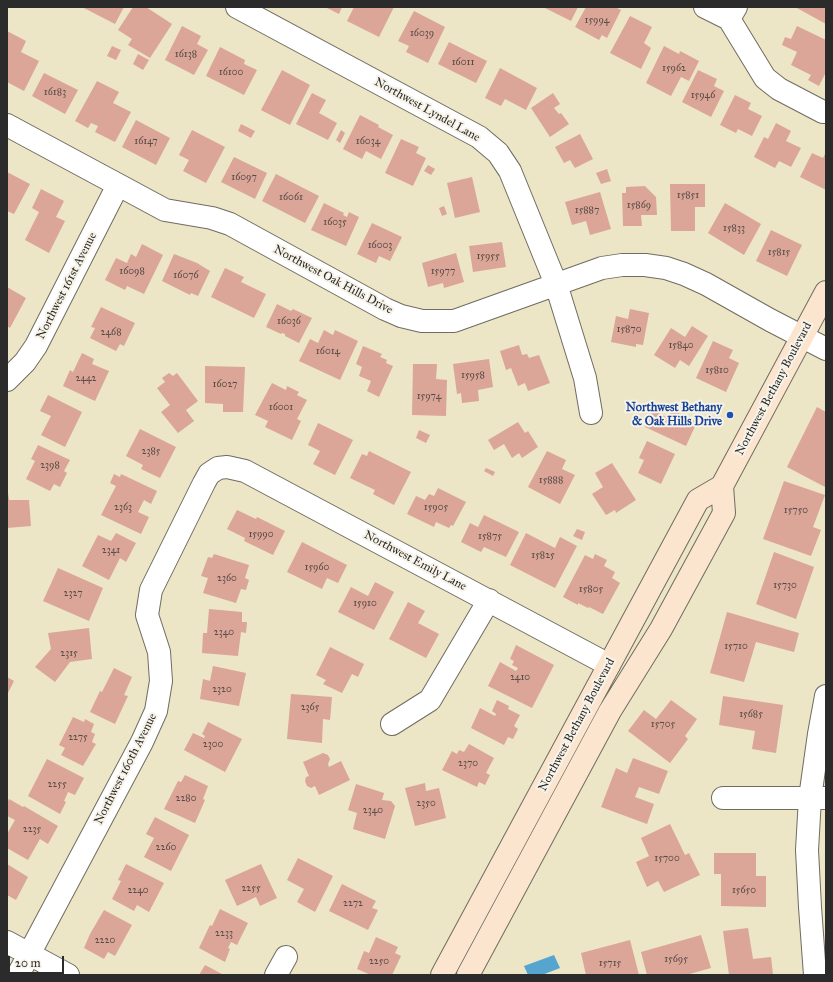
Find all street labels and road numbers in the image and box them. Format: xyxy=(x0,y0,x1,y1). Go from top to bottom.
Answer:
street label: Northwest Lyndel Lane xyxy=(372,75,482,145)
street label: Northwest 161st Avenue xyxy=(34,230,100,342)
street label: Northwest Oak Hills Drive xyxy=(271,243,395,317)
street label: Northwest Bethany Boulevard xyxy=(733,320,815,458)
street label: Northwest Emily Lane xyxy=(361,528,469,594)
street label: Northwest Bethany Boulevard xyxy=(536,656,618,794)
street label: Northwest 160th Avenue xyxy=(92,711,160,827)

